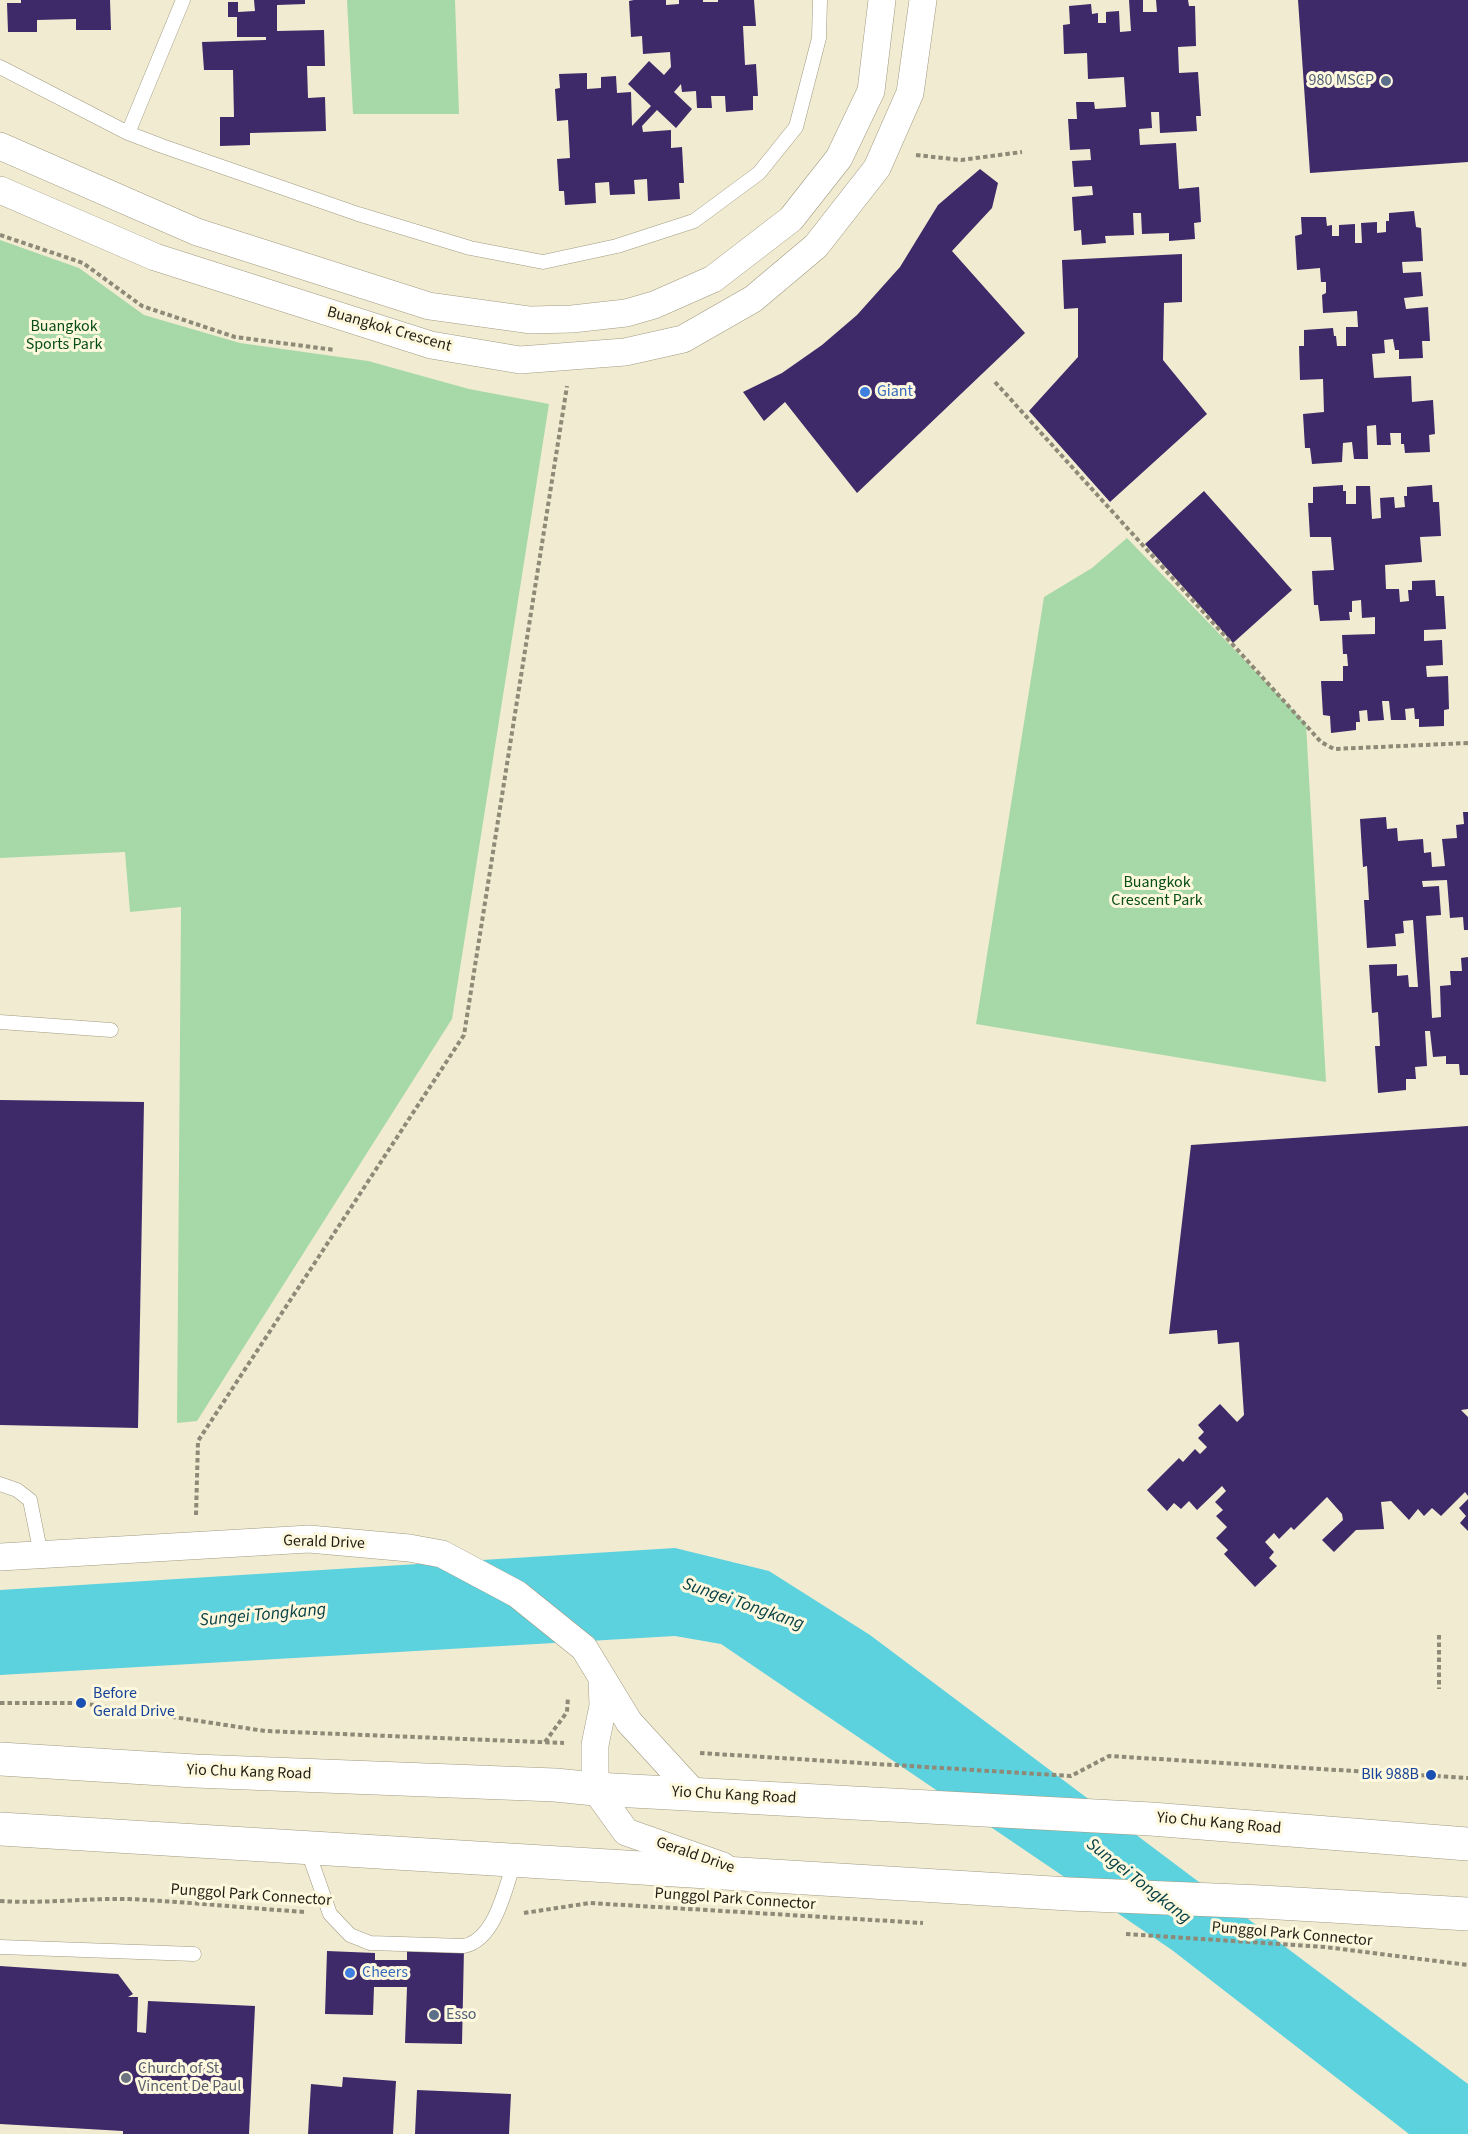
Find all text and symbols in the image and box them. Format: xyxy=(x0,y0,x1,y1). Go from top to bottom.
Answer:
place label: 980 MSCP xyxy=(1309,71,1374,91)
marker: 980 MSCP xyxy=(1379,74,1393,88)
street label: Buangkok Crescent xyxy=(325,303,453,357)
park label: Buangkok Sports Park xyxy=(26,317,102,355)
place label: Giant xyxy=(877,382,913,402)
marker: Giant xyxy=(858,385,872,399)
park label: Buangkok Crescent Park xyxy=(1111,873,1203,911)
street label: Gerald Drive xyxy=(283,1532,365,1554)
water label: Sungei Tongkang xyxy=(679,1574,807,1636)
water label: Sungei Tongkang xyxy=(199,1600,327,1632)
place label: Before Gerald Drive xyxy=(93,1684,175,1722)
marker: Before Gerald Drive xyxy=(74,1696,88,1710)
street label: Yio Chu Kang Road xyxy=(186,1761,312,1785)
place label: Blk 988B xyxy=(1361,1765,1419,1785)
marker: Blk 988B xyxy=(1424,1768,1438,1782)
street label: Yio Chu Kang Road xyxy=(671,1783,797,1809)
street label: Yio Chu Kang Road xyxy=(1156,1809,1282,1839)
street label: Gerald Drive xyxy=(653,1834,737,1878)
water label: Sungei Tongkang xyxy=(1081,1834,1195,1930)
street label: Punggol Park Connector xyxy=(170,1881,332,1911)
street label: Punggol Park Connector xyxy=(654,1885,816,1915)
street label: Punggol Park Connector xyxy=(1211,1918,1373,1952)
place label: Cheers xyxy=(362,1963,408,1983)
marker: Cheers xyxy=(343,1966,357,1980)
place label: Esso xyxy=(446,2005,477,2025)
marker: Esso xyxy=(427,2008,441,2022)
place label: Church of St Vincent De Paul xyxy=(138,2059,241,2097)
marker: Church of St Vincent De Paul xyxy=(119,2071,133,2085)

